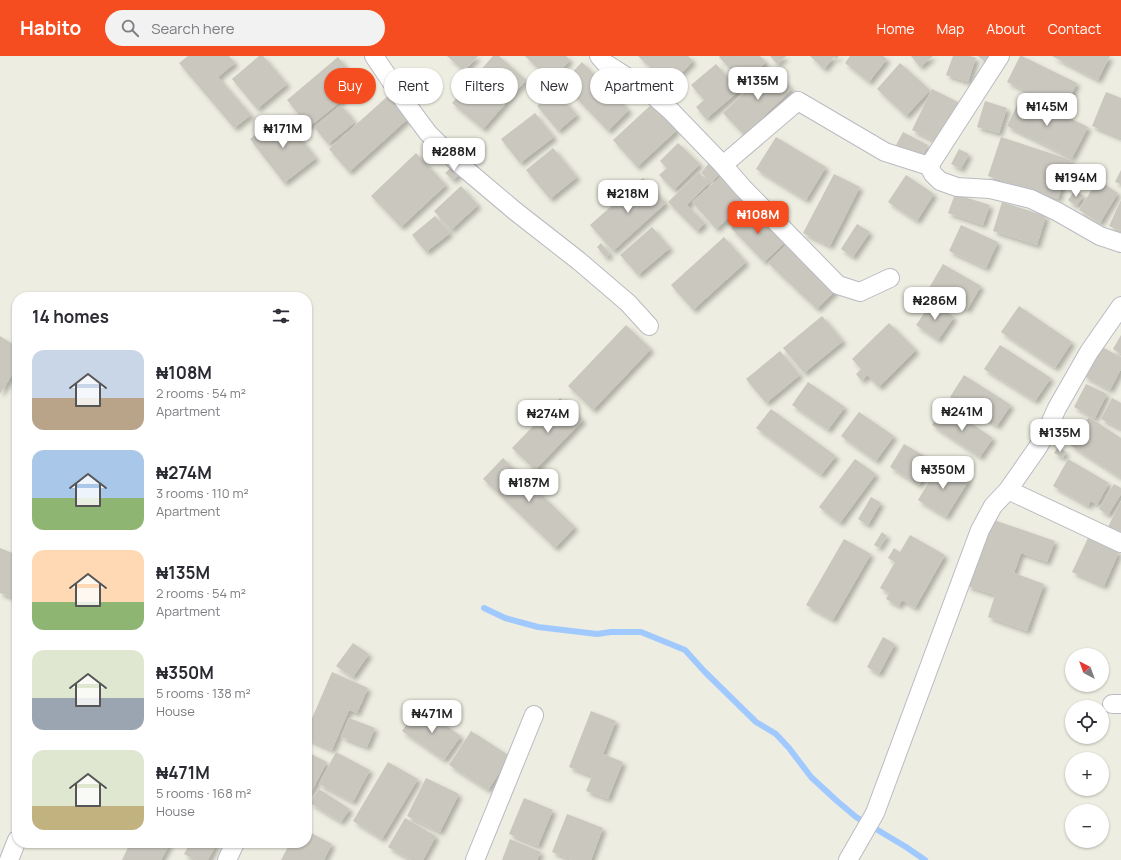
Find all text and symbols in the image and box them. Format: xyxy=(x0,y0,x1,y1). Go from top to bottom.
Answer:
search box xyxy=(105,10,385,46)
text: Habito xyxy=(20,15,81,41)
icon: search xyxy=(119,17,141,39)
text: Search here xyxy=(151,18,235,39)
text: Home xyxy=(877,19,914,38)
text: Map xyxy=(936,19,964,38)
text: About xyxy=(986,19,1026,38)
text: Contact xyxy=(1048,19,1101,38)
pin: ₦135M xyxy=(730,67,786,101)
chip: Buy xyxy=(324,68,376,104)
chip: Rent xyxy=(384,68,443,104)
chip: Filters xyxy=(451,68,518,104)
chip: New xyxy=(526,68,582,104)
chip: Apartment xyxy=(590,68,688,104)
text: ₦135M xyxy=(737,71,779,89)
pin: ₦145M xyxy=(1019,93,1075,127)
text: ₦145M xyxy=(1026,97,1068,115)
pin: ₦171M xyxy=(255,115,311,149)
text: ₦171M xyxy=(264,119,302,137)
pin: ₦288M xyxy=(426,138,482,172)
text: ₦288M xyxy=(432,142,476,160)
pin: ₦194M xyxy=(1048,164,1104,198)
text: ₦194M xyxy=(1055,168,1097,186)
pin: ₦218M xyxy=(600,180,656,214)
text: ₦218M xyxy=(607,184,649,202)
pin: ₦108M xyxy=(730,201,786,235)
text: ₦108M xyxy=(737,205,779,223)
pin: ₦286M xyxy=(907,287,963,321)
text: ₦286M xyxy=(913,291,957,309)
text: 14 homes xyxy=(32,305,109,328)
icon: filters xyxy=(270,305,292,327)
text: ₦108M xyxy=(156,361,212,384)
icon: home xyxy=(64,366,112,414)
text: 2 rooms · 54 m² xyxy=(156,384,246,402)
pin: ₦241M xyxy=(934,398,990,432)
pin: ₦274M xyxy=(520,400,576,434)
text: Apartment xyxy=(156,402,220,420)
text: ₦241M xyxy=(941,402,983,420)
text: ₦274M xyxy=(527,404,569,422)
pin: ₦135M xyxy=(1032,419,1088,453)
text: ₦135M xyxy=(1039,423,1081,441)
pin: ₦350M xyxy=(915,456,971,490)
text: ₦350M xyxy=(921,460,965,478)
text: ₦274M xyxy=(156,461,212,484)
icon: home xyxy=(64,466,112,514)
pin: ₦187M xyxy=(501,469,557,503)
text: ₦187M xyxy=(508,473,550,491)
text: 3 rooms · 110 m² xyxy=(156,484,249,502)
text: Apartment xyxy=(156,502,220,520)
text: ₦135M xyxy=(156,561,210,584)
icon: home xyxy=(64,566,112,614)
text: 2 rooms · 54 m² xyxy=(156,584,246,602)
text: Apartment xyxy=(156,602,220,620)
north arrow xyxy=(1065,648,1109,692)
map controls xyxy=(1065,648,1109,848)
text: ₦350M xyxy=(156,661,214,684)
icon: home xyxy=(64,666,112,714)
text: 5 rooms · 138 m² xyxy=(156,684,251,702)
pin: ₦471M xyxy=(404,700,460,734)
button: locate xyxy=(1065,700,1109,744)
text: House xyxy=(156,702,195,720)
text: ₦471M xyxy=(411,704,453,722)
button: + xyxy=(1065,752,1109,796)
text: ₦471M xyxy=(156,761,210,784)
icon: home xyxy=(64,766,112,814)
text: 5 rooms · 168 m² xyxy=(156,784,252,802)
text: House xyxy=(156,802,195,820)
button: − xyxy=(1065,804,1109,848)

